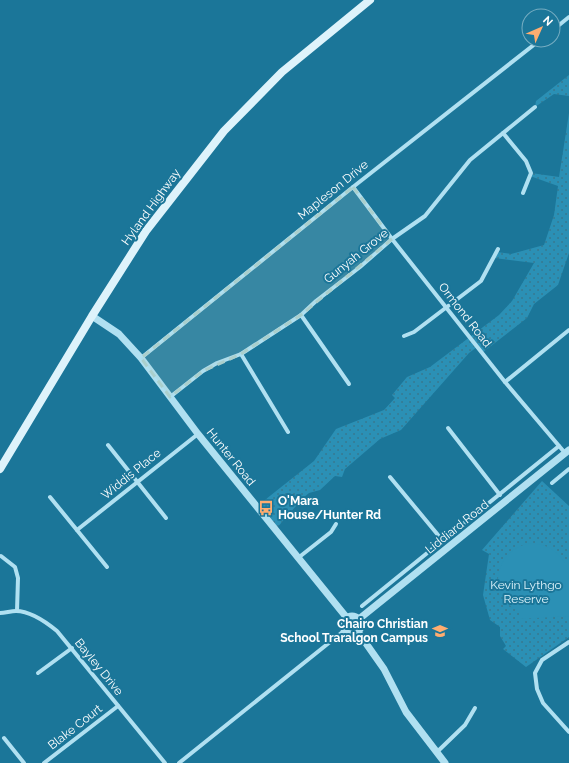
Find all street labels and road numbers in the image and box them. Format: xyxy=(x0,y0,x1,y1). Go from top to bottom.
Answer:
street label: Mapleson Drive xyxy=(295,157,371,223)
street label: Hyland Highway xyxy=(119,166,184,248)
street label: Gunyah Grove xyxy=(321,226,391,286)
street label: Ormond Road xyxy=(436,280,494,350)
street label: Hunter Road xyxy=(204,426,258,488)
street label: Widdis Place xyxy=(98,446,164,502)
street label: Liddiard Road xyxy=(423,497,491,557)
street label: Bayley Drive xyxy=(72,636,126,698)
street label: Blake Court xyxy=(45,702,105,752)

